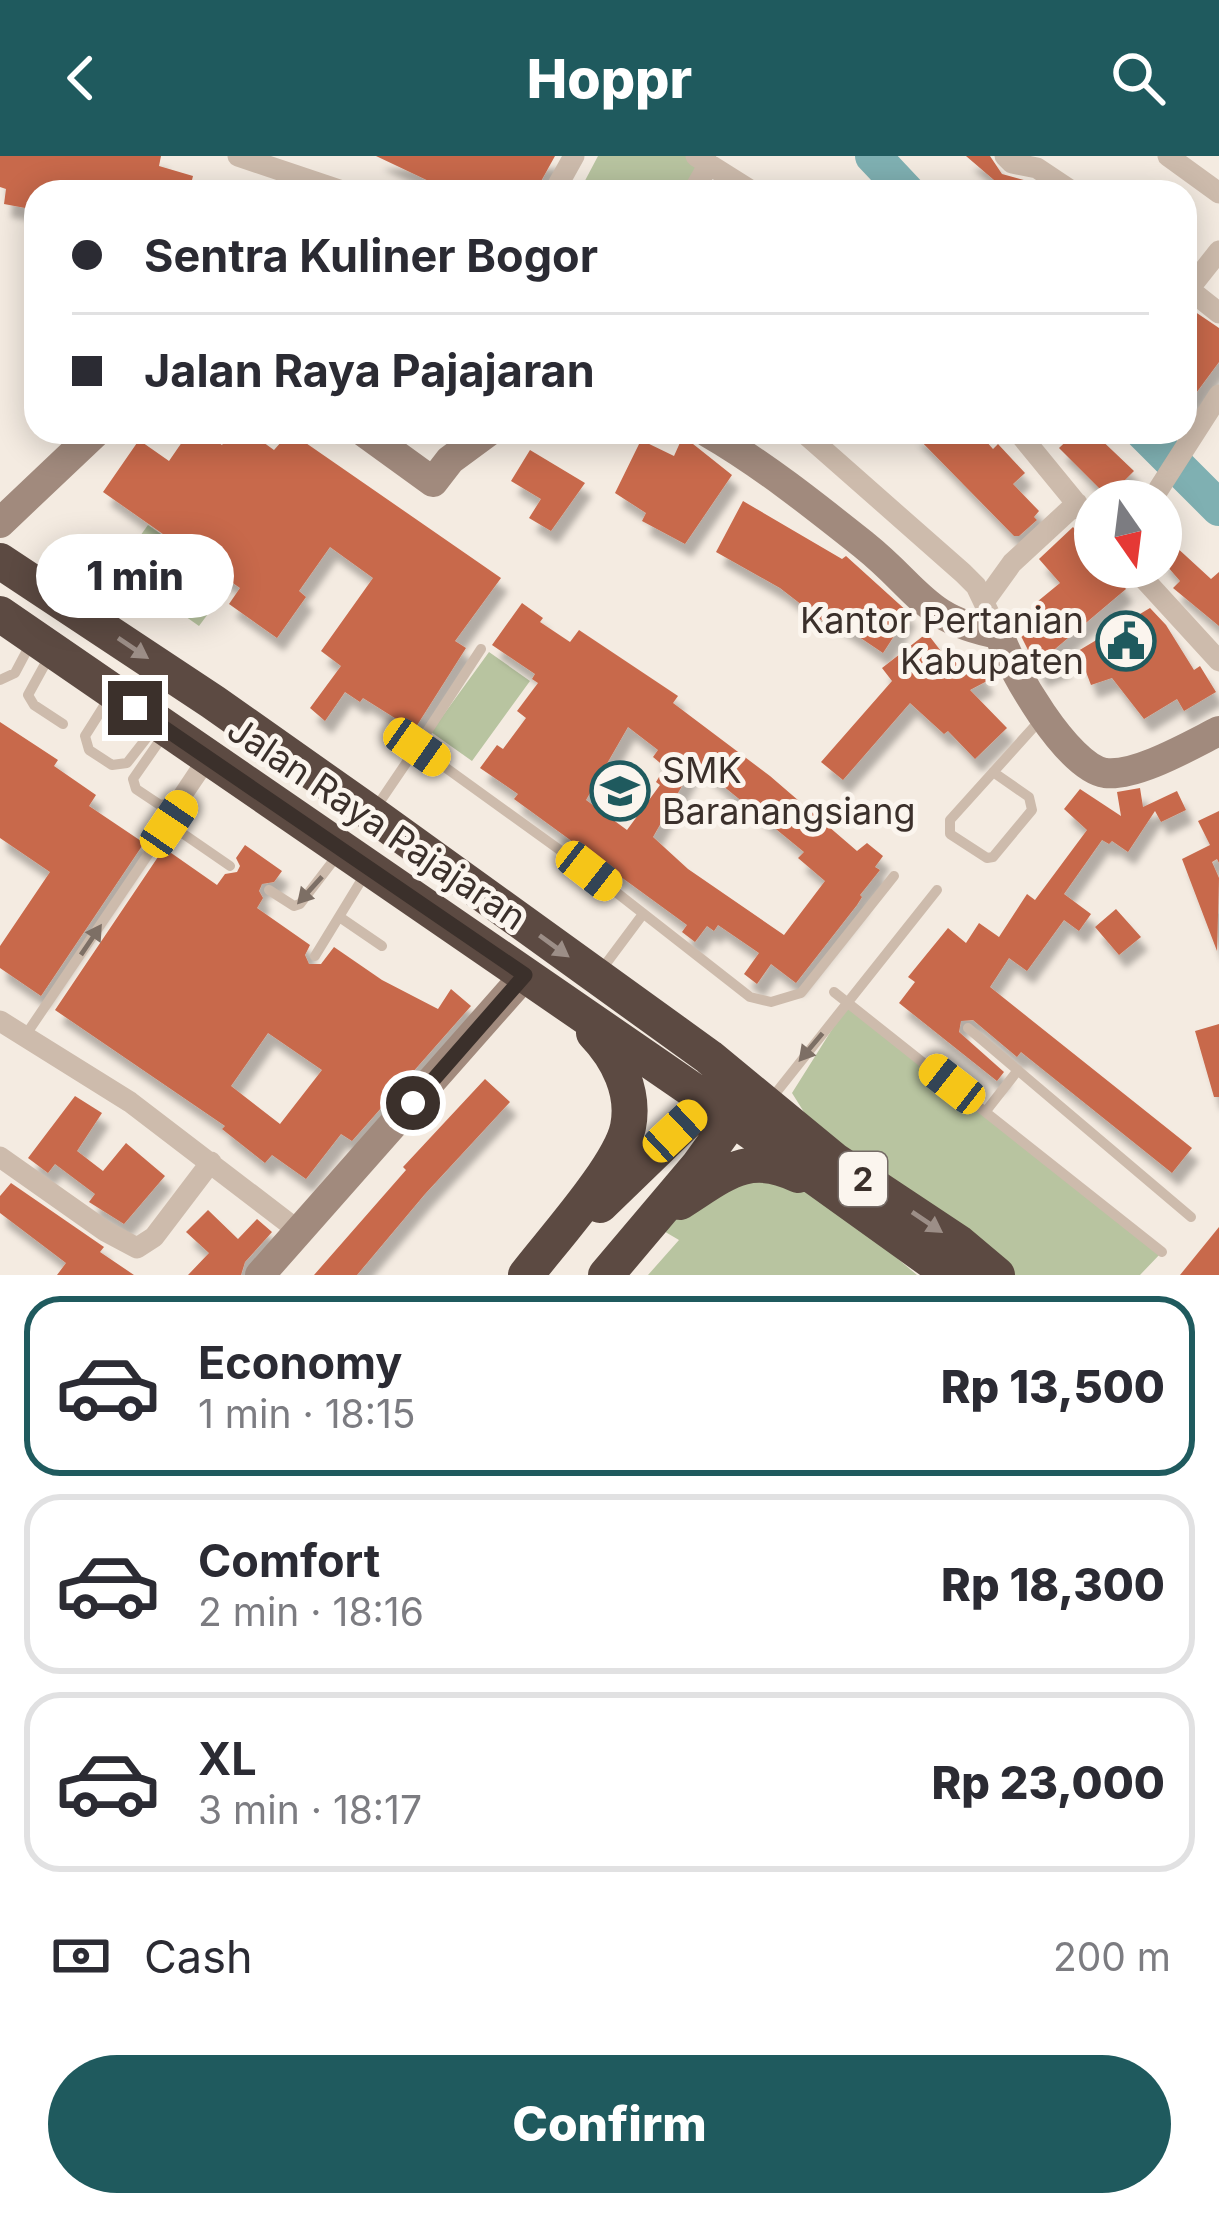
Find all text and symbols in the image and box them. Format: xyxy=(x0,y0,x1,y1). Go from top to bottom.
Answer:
icon: back xyxy=(48,45,114,111)
icon: search xyxy=(1105,45,1171,111)
text: Hoppr xyxy=(527,46,692,111)
text: Sentra Kuliner Bogor xyxy=(144,228,598,283)
text: Jalan Raya Pajajaran xyxy=(144,343,595,398)
north arrow xyxy=(1074,480,1182,588)
map controls xyxy=(1074,480,1182,588)
callout: 1 min xyxy=(36,534,234,618)
text: 1 min xyxy=(86,552,184,599)
place label: Kantor Pertanian Kabupaten xyxy=(800,598,1084,683)
public building icon: Kantor Pertanian Kabupaten xyxy=(1095,610,1157,672)
one-way arrow xyxy=(116,637,149,659)
route end xyxy=(108,681,162,735)
street label: Jalan Raya Pajajaran xyxy=(219,707,535,939)
car xyxy=(377,712,457,782)
place label: SMK Baranangsiang xyxy=(662,748,916,833)
school or university icon: SMK Baranangsiang xyxy=(589,760,651,822)
car xyxy=(134,784,204,864)
car xyxy=(550,835,628,907)
one-way arrow xyxy=(296,875,323,905)
one-way arrow xyxy=(79,923,101,956)
one-way arrow xyxy=(538,934,570,958)
one-way arrow xyxy=(799,1032,825,1062)
car xyxy=(913,1048,991,1120)
route start xyxy=(386,1076,440,1130)
car xyxy=(636,1093,714,1169)
road number: 2 xyxy=(839,1152,887,1206)
one-way arrow xyxy=(911,1210,944,1232)
icon: car xyxy=(54,1332,162,1440)
text: Economy xyxy=(198,1335,402,1390)
text: Rp 13,500 xyxy=(941,1359,1165,1414)
text: 1 min · 18:15 xyxy=(198,1390,415,1437)
icon: car xyxy=(54,1530,162,1638)
text: Comfort xyxy=(198,1533,380,1588)
text: Rp 18,300 xyxy=(941,1557,1165,1612)
text: 2 min · 18:16 xyxy=(198,1588,424,1635)
icon: car xyxy=(54,1728,162,1836)
text: XL xyxy=(198,1731,257,1786)
text: Rp 23,000 xyxy=(931,1755,1165,1810)
text: 3 min · 18:17 xyxy=(198,1786,422,1833)
icon: cash xyxy=(48,1923,114,1989)
text: Cash xyxy=(144,1929,253,1984)
text: 200 m xyxy=(1053,1933,1171,1980)
button: Confirm xyxy=(48,2055,1171,2193)

